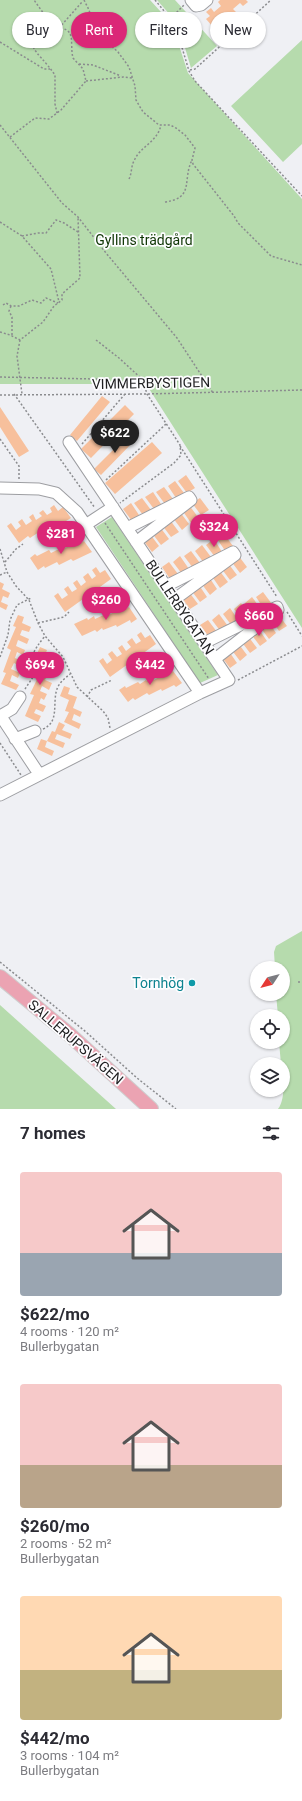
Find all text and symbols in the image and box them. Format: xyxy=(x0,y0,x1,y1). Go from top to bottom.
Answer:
chip: Buy xyxy=(12,12,63,48)
chip: Rent xyxy=(71,12,127,48)
chip: Filters xyxy=(135,12,202,48)
chip: New xyxy=(210,12,266,48)
park label: Gyllins trädgård xyxy=(95,232,193,248)
street label: VIMMERBYSTIGEN xyxy=(92,374,210,392)
pin: $622 xyxy=(91,420,139,454)
text: $622 xyxy=(100,425,130,440)
pin: $324 xyxy=(190,514,238,548)
text: $324 xyxy=(199,519,229,534)
pin: $281 xyxy=(37,521,85,555)
text: $281 xyxy=(46,526,76,541)
street label: BULLERBYGATAN xyxy=(142,557,218,657)
pin: $260 xyxy=(82,587,130,621)
text: $260 xyxy=(91,592,121,607)
pin: $660 xyxy=(235,603,283,637)
text: $660 xyxy=(244,608,274,623)
pin: $694 xyxy=(16,652,64,686)
pin: $442 xyxy=(126,652,174,686)
text: $694 xyxy=(25,657,55,672)
text: $442 xyxy=(135,657,165,672)
north arrow xyxy=(250,961,290,1001)
map controls xyxy=(250,961,290,1097)
place label: Tornhög xyxy=(132,975,184,991)
marker: Tornhög xyxy=(187,978,197,988)
street label: SALLERUPSVÄGEN xyxy=(25,997,127,1087)
button: locate xyxy=(250,1009,290,1049)
button: layers xyxy=(250,1057,290,1097)
icon: filters xyxy=(260,1122,282,1144)
text: 7 homes xyxy=(20,1123,86,1143)
icon: home xyxy=(115,1198,187,1270)
text: $622/mo xyxy=(20,1304,90,1324)
text: 4 rooms · 120 m² xyxy=(20,1324,119,1339)
text: Bullerbygatan xyxy=(20,1339,99,1354)
icon: home xyxy=(115,1410,187,1482)
text: $260/mo xyxy=(20,1516,90,1536)
text: 2 rooms · 52 m² xyxy=(20,1536,112,1551)
text: Bullerbygatan xyxy=(20,1551,99,1566)
icon: home xyxy=(115,1622,187,1694)
text: $442/mo xyxy=(20,1728,90,1748)
text: 3 rooms · 104 m² xyxy=(20,1748,119,1763)
text: Bullerbygatan xyxy=(20,1763,99,1778)

